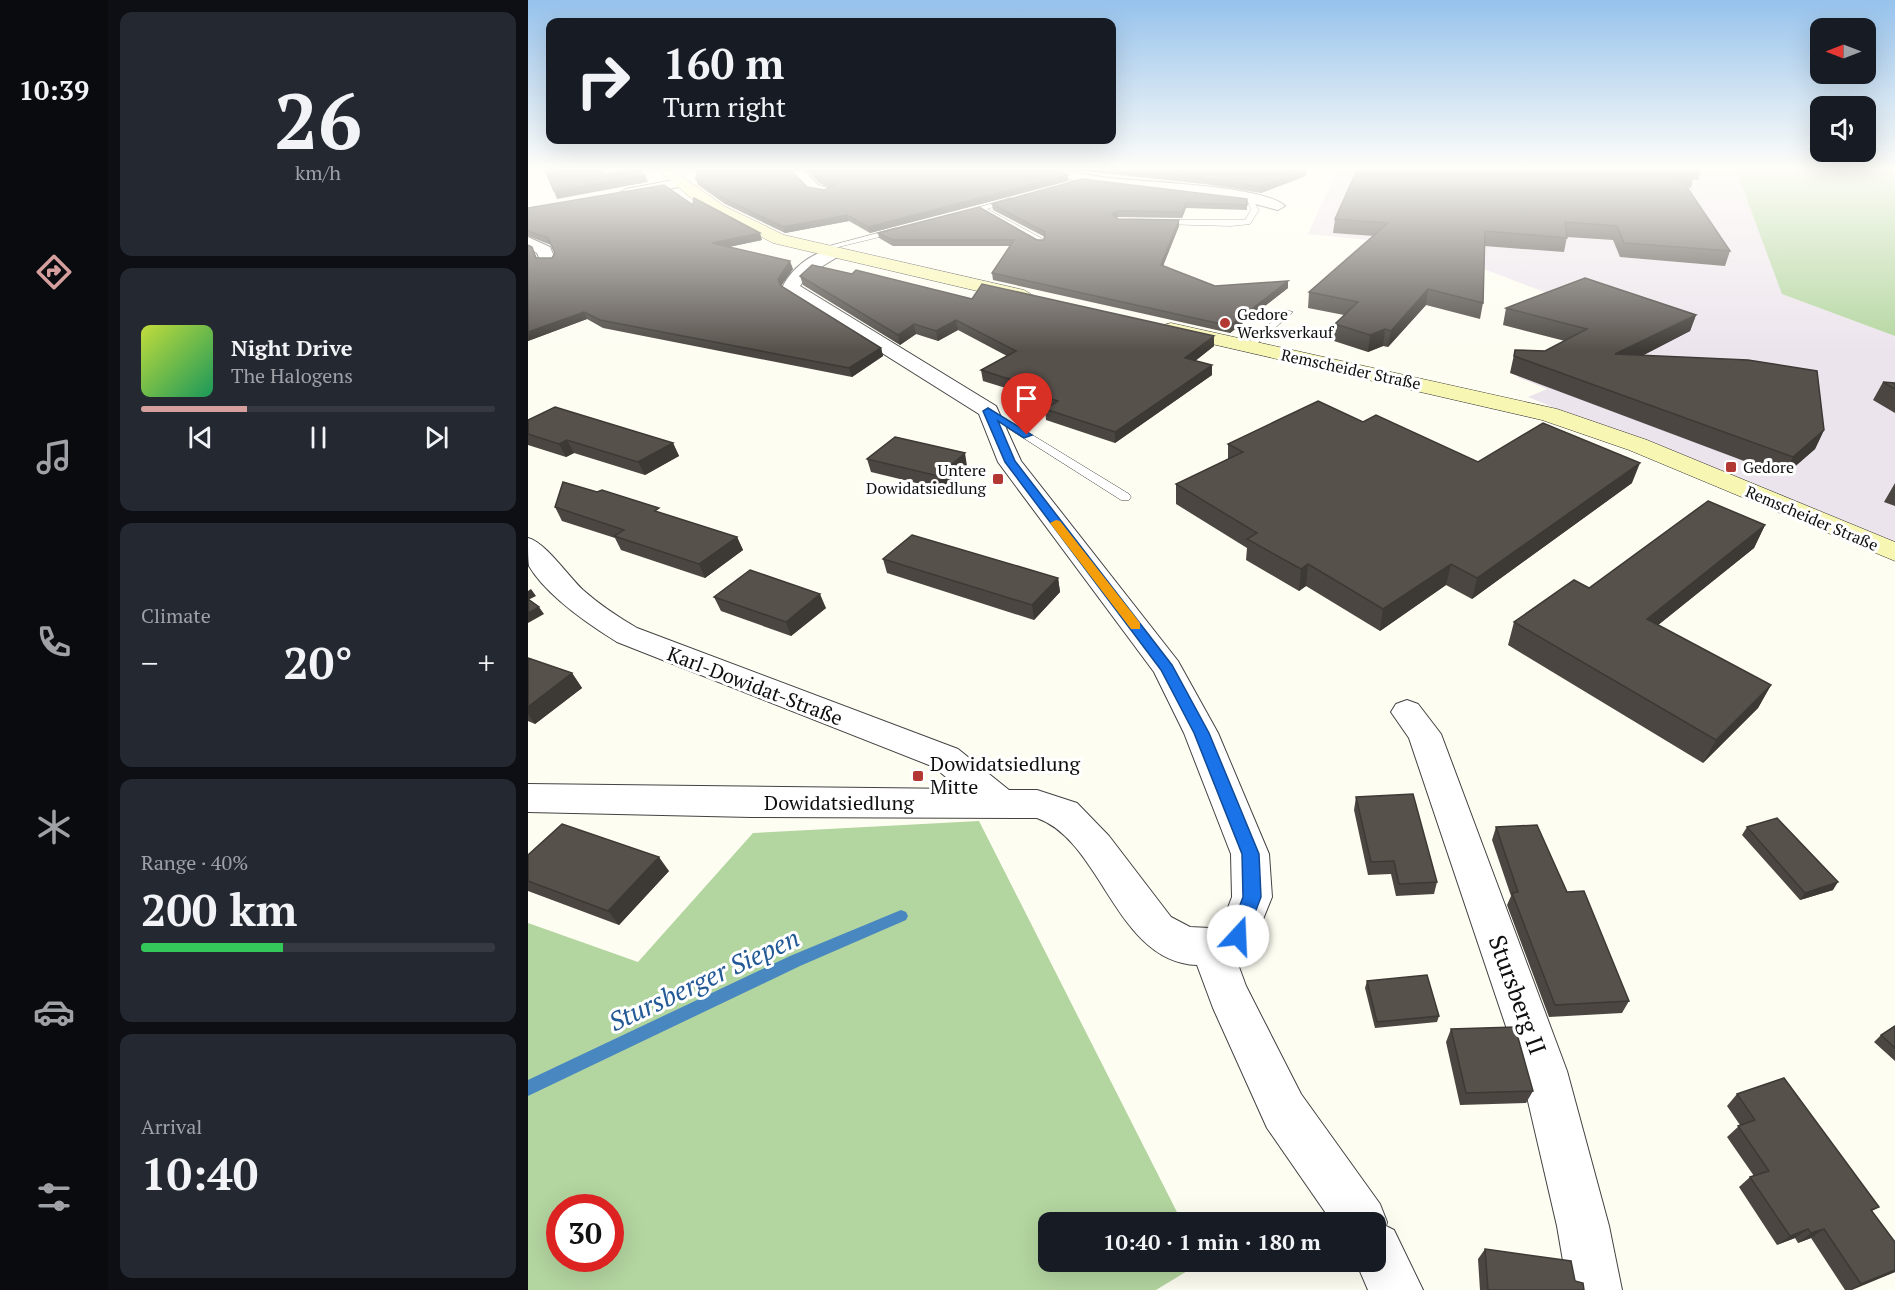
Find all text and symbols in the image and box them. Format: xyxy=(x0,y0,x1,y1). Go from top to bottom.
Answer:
north arrow xyxy=(1810,18,1876,84)
map controls xyxy=(1810,18,1876,162)
text: 160 m xyxy=(663,35,784,91)
icon: right xyxy=(564,42,642,120)
text: 26 xyxy=(274,68,362,171)
text: 10:39 xyxy=(19,72,89,108)
text: Turn right xyxy=(663,89,786,125)
button: sound xyxy=(1810,96,1876,162)
text: km/h xyxy=(295,159,341,186)
icon: directions xyxy=(33,251,75,293)
place label: Gedore Werksverkauf xyxy=(1237,303,1335,343)
marker: Gedore Werksverkauf xyxy=(1218,316,1232,330)
text: Night Drive xyxy=(231,333,353,362)
street label: Remscheider Straße xyxy=(1279,343,1423,395)
text: The Halogens xyxy=(231,362,353,389)
pin xyxy=(1001,373,1052,435)
icon: arrive xyxy=(1010,382,1043,415)
icon: previous xyxy=(184,421,217,454)
icon: pause xyxy=(302,421,335,454)
icon: next xyxy=(420,421,453,454)
icon: music xyxy=(33,436,75,478)
place label: Gedore xyxy=(1743,456,1794,478)
place label: Untere Dowidatsiedlung xyxy=(866,459,987,499)
marker: Gedore xyxy=(1724,460,1738,474)
marker: Untere Dowidatsiedlung xyxy=(991,472,1005,486)
street label: Remscheider Straße xyxy=(1742,480,1882,556)
text: Climate xyxy=(141,602,211,629)
icon: phone xyxy=(33,621,75,663)
text: 20° xyxy=(283,632,353,692)
street label: Karl-Dowidat-Straße xyxy=(664,640,847,731)
text: − xyxy=(141,641,159,684)
text: + xyxy=(477,641,495,684)
place label: Dowidatsiedlung Mitte xyxy=(930,750,1080,800)
marker: Dowidatsiedlung Mitte xyxy=(911,769,925,783)
street label: Dowidatsiedlung xyxy=(764,789,914,816)
icon: climate xyxy=(33,806,75,848)
text: Range · 40% xyxy=(141,849,248,876)
text: 200 km xyxy=(141,879,297,939)
position arrow xyxy=(1206,904,1270,968)
water label: Stursberger Siepen xyxy=(603,920,804,1038)
street label: Stursberg II xyxy=(1482,931,1554,1059)
icon: car xyxy=(33,991,75,1033)
text: Arrival xyxy=(141,1113,202,1140)
text: 10:40 xyxy=(141,1143,258,1203)
icon: filters xyxy=(33,1176,75,1218)
speed limit sign: 30 xyxy=(546,1194,624,1272)
text: 10:40 · 1 min · 180 m xyxy=(1103,1227,1321,1256)

